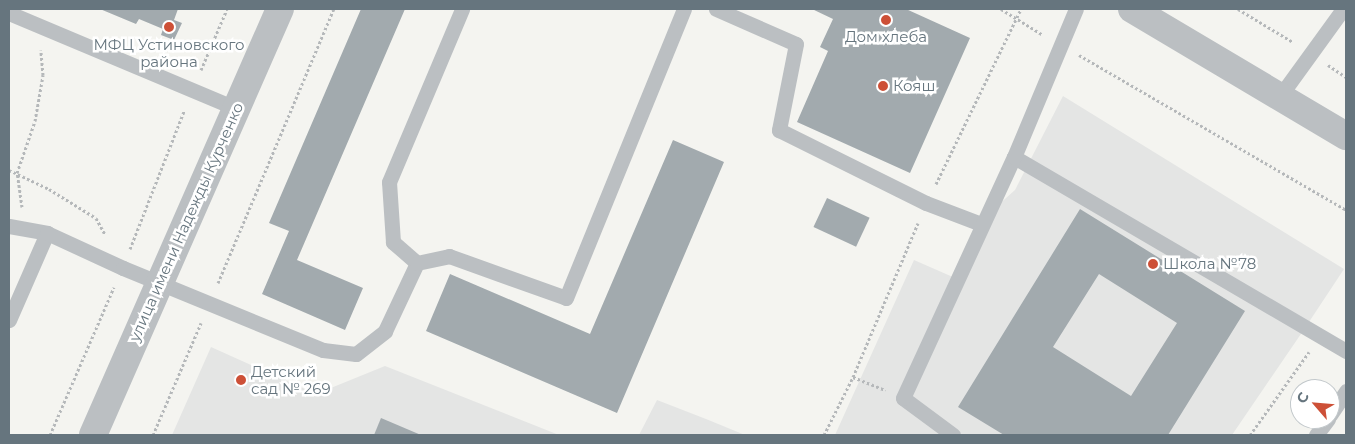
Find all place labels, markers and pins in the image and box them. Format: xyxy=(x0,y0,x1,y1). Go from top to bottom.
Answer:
marker: Дом хлеба xyxy=(880,14,892,26)
marker: МФЦ Устиновского района xyxy=(163,21,175,33)
place label: Дом хлеба xyxy=(845,28,927,46)
place label: МФЦ Устиновского района xyxy=(93,35,245,70)
place label: Кояш xyxy=(893,77,935,95)
marker: Кояш xyxy=(877,80,889,92)
place label: Школа №78 xyxy=(1163,255,1256,273)
marker: Школа №78 xyxy=(1147,258,1159,270)
place label: Детский сад № 269 xyxy=(251,362,331,397)
marker: Детский сад № 269 xyxy=(235,374,247,386)

